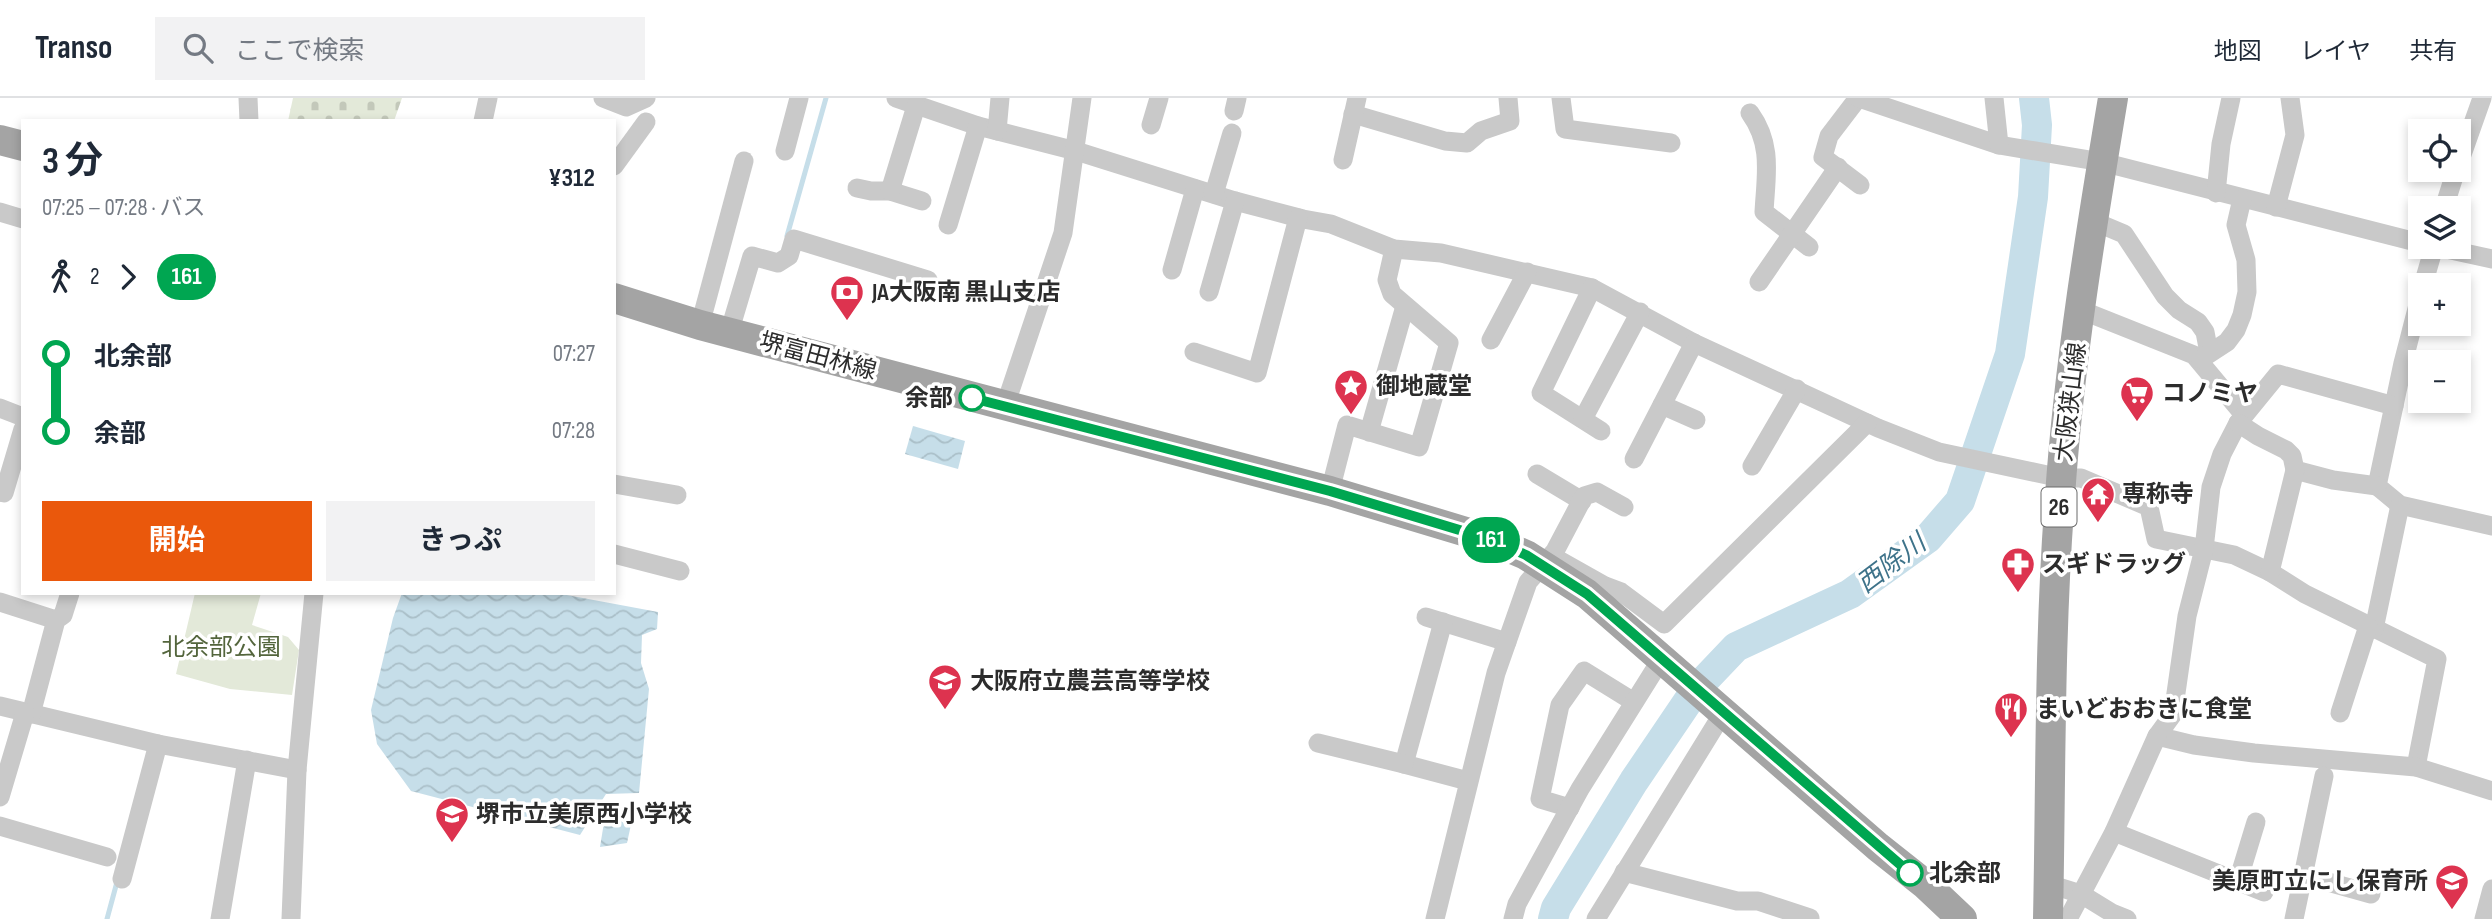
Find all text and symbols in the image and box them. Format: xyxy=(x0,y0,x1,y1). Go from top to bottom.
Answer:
search box xyxy=(155,17,645,80)
text: Transo xyxy=(35,28,113,68)
icon: search xyxy=(179,29,217,67)
text: ここで検索 xyxy=(235,36,365,67)
text: 地図 xyxy=(2214,37,2262,66)
text: レイヤ xyxy=(2300,37,2371,66)
text: 共有 xyxy=(2409,37,2457,66)
map controls xyxy=(2408,119,2471,413)
button: locate xyxy=(2408,119,2471,182)
text: 3 分 xyxy=(42,139,103,184)
text: ¥312 xyxy=(548,163,595,194)
text: 07:25 – 07:28 · バス xyxy=(42,194,205,222)
button: layers xyxy=(2408,196,2471,259)
icon: walk xyxy=(42,258,80,296)
icon: forward xyxy=(109,258,147,296)
text: 161 xyxy=(171,262,202,291)
text: 2 xyxy=(90,263,99,291)
bank icon: JA大阪南 黒山支店 xyxy=(828,273,866,322)
button: + xyxy=(2408,273,2471,336)
place label: JA大阪南 黒山支店 xyxy=(871,278,1061,307)
street label: 堺富田林線 xyxy=(756,327,880,386)
text: 07:27 xyxy=(553,340,595,368)
street label: 大阪狭山線 xyxy=(2049,341,2092,463)
text: 北余部 xyxy=(94,342,172,373)
button: − xyxy=(2408,350,2471,413)
place icon: 御地蔵堂 xyxy=(1332,367,1370,416)
place label: 御地蔵堂 xyxy=(1376,372,1472,401)
supermarket icon: コノミヤ xyxy=(2118,374,2156,423)
place label: コノミヤ xyxy=(2162,379,2258,408)
place label: 余部 xyxy=(905,384,953,413)
marker: 余部 xyxy=(959,385,985,411)
text: 07:28 xyxy=(552,417,595,445)
text: 余部 xyxy=(94,419,146,450)
temple icon: 専称寺 xyxy=(2079,475,2117,524)
place label: 専称寺 xyxy=(2122,480,2194,509)
road number: 26 xyxy=(2042,488,2076,526)
button: 開始 xyxy=(42,501,312,581)
button: きっぷ xyxy=(326,501,595,581)
line badge: 161 xyxy=(1451,517,1531,563)
text: 161 xyxy=(1476,525,1506,554)
water label: 西除川 xyxy=(1851,527,1935,600)
pharmacy icon: スギドラッグ xyxy=(1999,545,2037,594)
place label: スギドラッグ xyxy=(2042,550,2186,579)
park label: 北余部公園 xyxy=(161,633,281,662)
school or university icon: 大阪府立農芸高等学校 xyxy=(926,662,964,711)
place label: 大阪府立農芸高等学校 xyxy=(970,667,1210,696)
restaurant icon: まいどおおきに食堂 xyxy=(1992,690,2030,739)
place label: まいどおおきに食堂 xyxy=(2036,695,2252,724)
school or university icon: 堺市立美原西小学校 xyxy=(433,795,471,844)
place label: 堺市立美原西小学校 xyxy=(476,800,692,829)
place label: 北余部 xyxy=(1929,859,2001,888)
marker: 北余部 xyxy=(1897,860,1923,886)
school or university icon: 美原町立にし保育所 xyxy=(2433,862,2471,911)
place label: 美原町立にし保育所 xyxy=(2212,867,2428,896)

